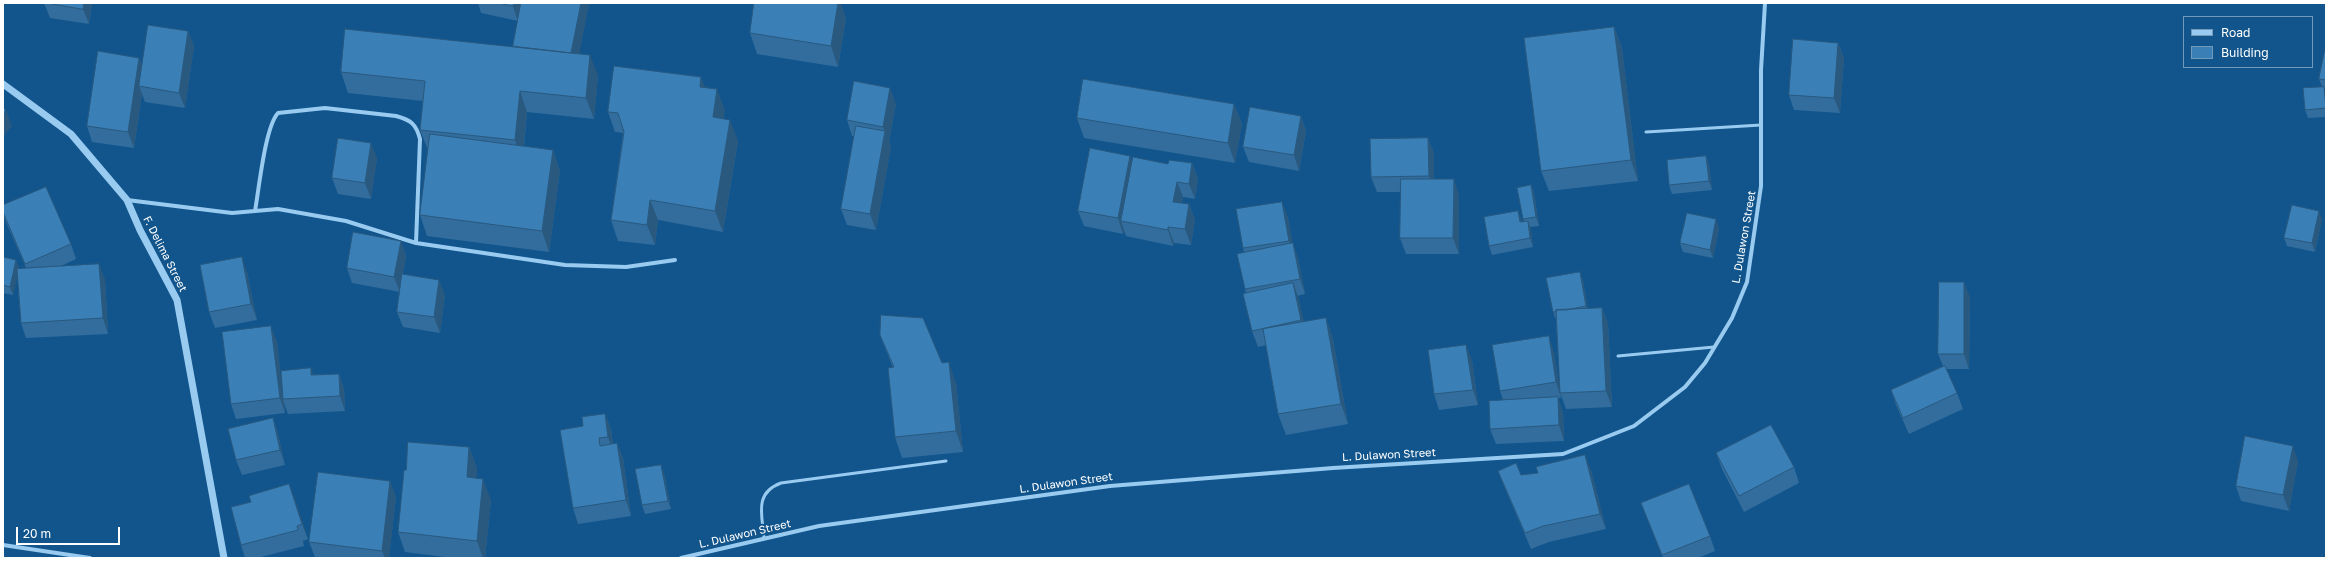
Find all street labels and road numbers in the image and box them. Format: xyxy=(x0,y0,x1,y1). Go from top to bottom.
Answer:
street label: L. Dulawon Street xyxy=(1729,190,1759,284)
street label: F. Delima Street xyxy=(140,214,190,294)
street label: L. Dulawon Street xyxy=(1342,446,1436,464)
street label: L. Dulawon Street xyxy=(1019,470,1113,496)
street label: L. Dulawon Street xyxy=(698,517,792,551)

